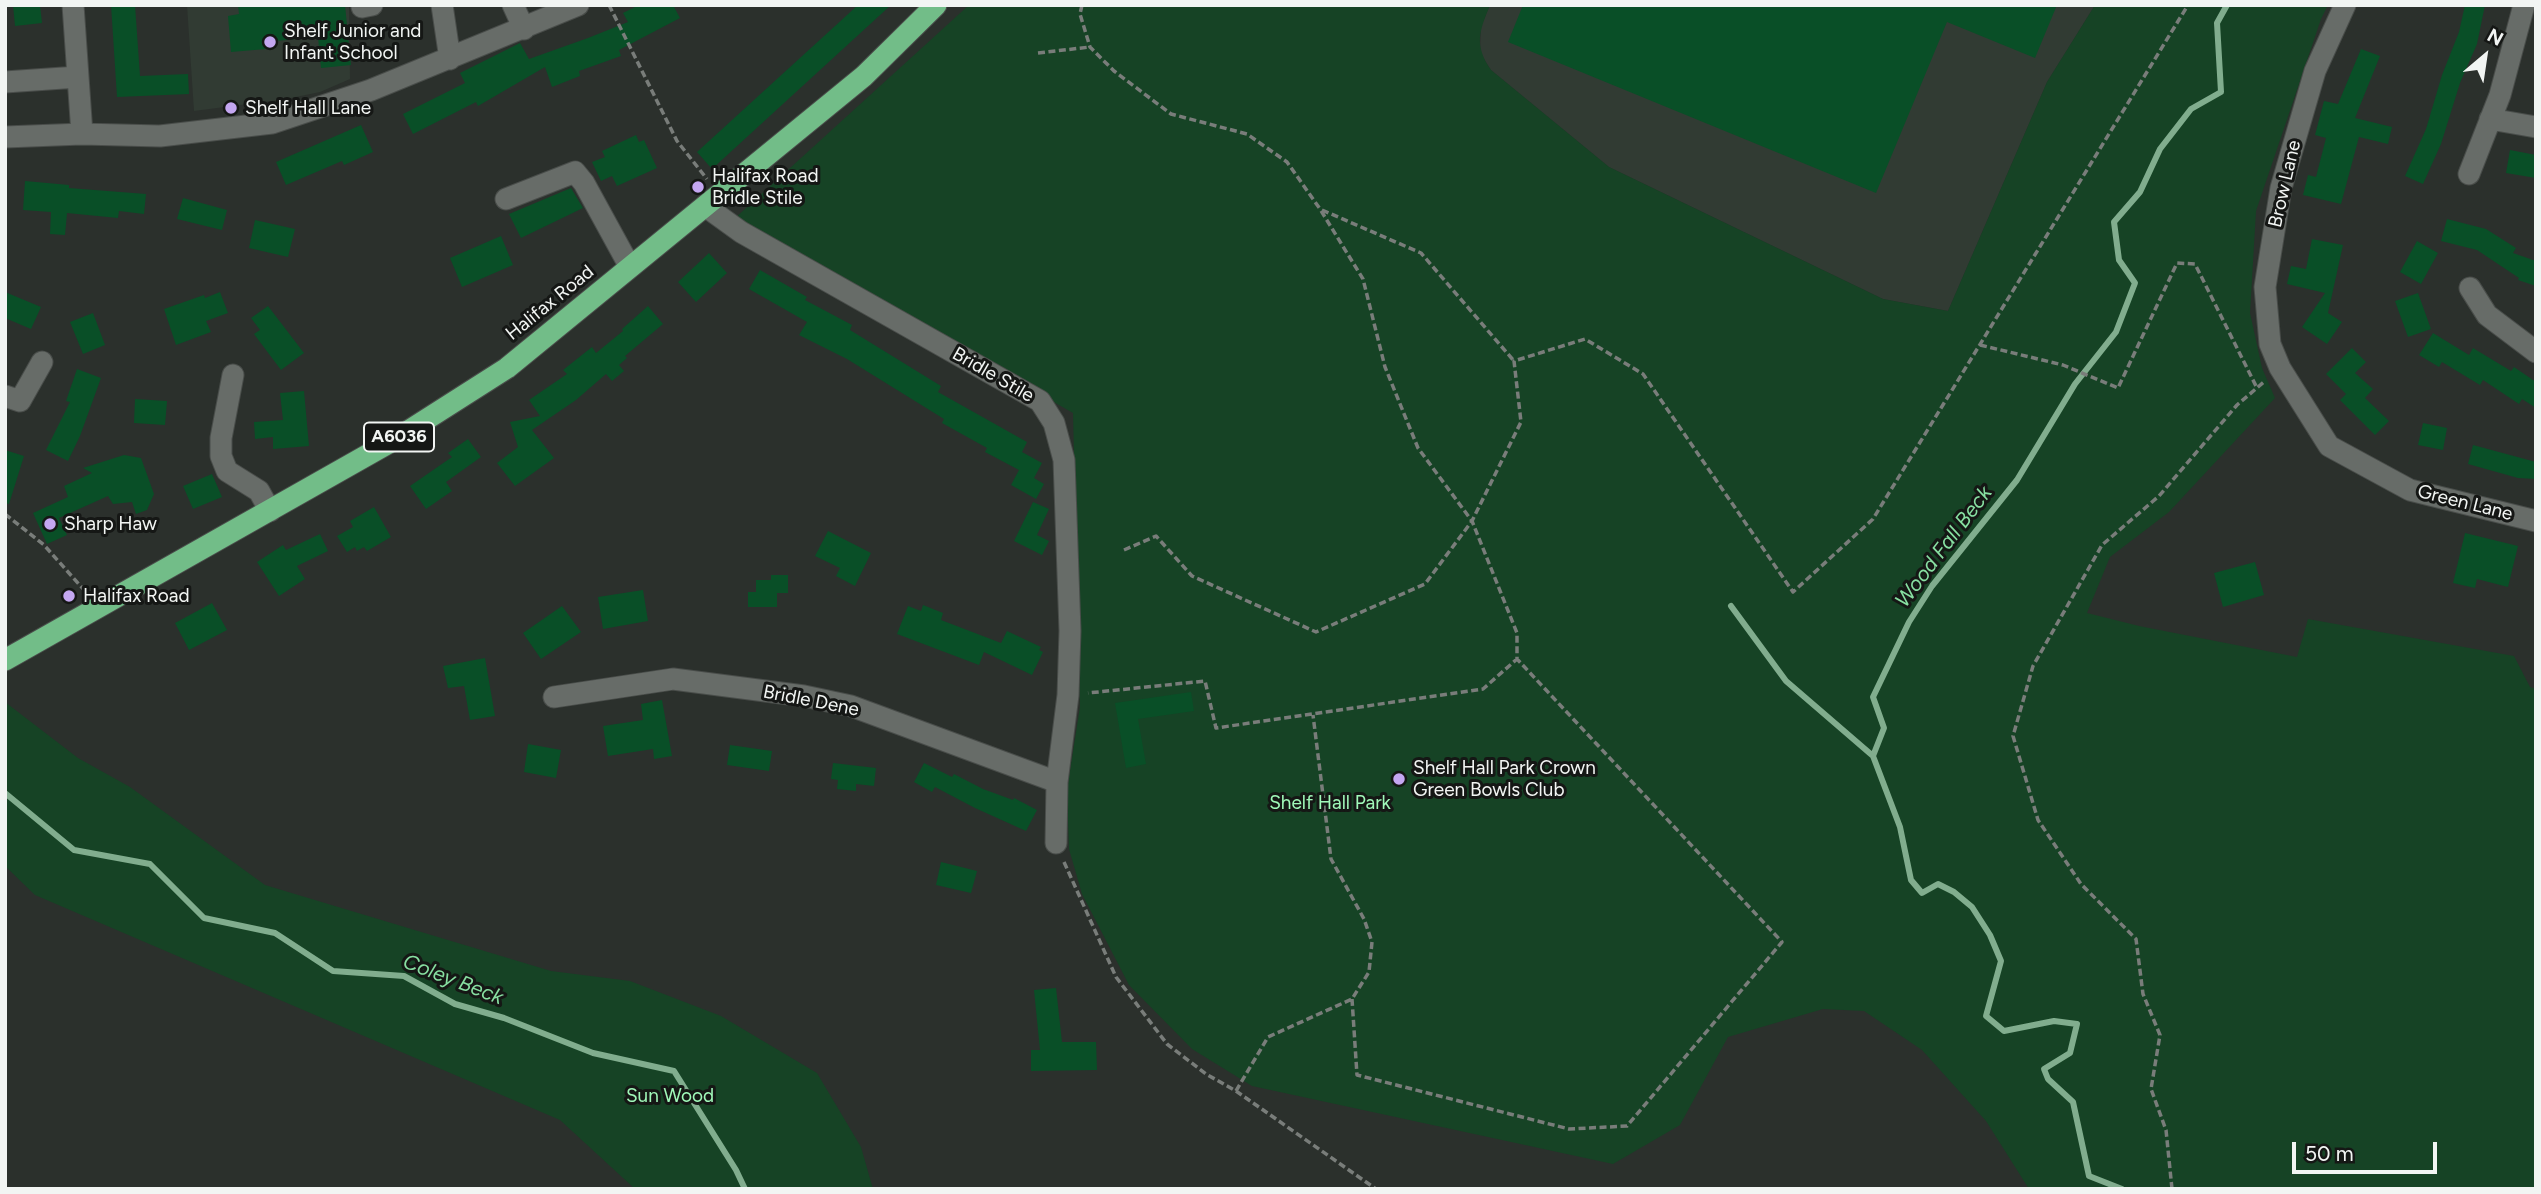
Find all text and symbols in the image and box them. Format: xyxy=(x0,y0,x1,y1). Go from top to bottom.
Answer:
place label: Shelf Junior and Infant School xyxy=(284,20,421,64)
north arrow xyxy=(2450,21,2520,91)
text: N xyxy=(2483,24,2507,51)
marker: Shelf Junior and Infant School xyxy=(262,34,278,50)
place label: Shelf Hall Lane xyxy=(245,97,371,119)
marker: Shelf Hall Lane xyxy=(223,100,239,116)
street label: Brow Lane xyxy=(2264,138,2306,230)
place label: Halifax Road Bridle Stile xyxy=(712,165,819,209)
marker: Halifax Road Bridle Stile xyxy=(690,179,706,195)
street label: Halifax Road xyxy=(501,261,599,345)
street label: Bridle Stile xyxy=(948,342,1038,408)
road number: A6036 xyxy=(364,422,434,452)
street label: Green Lane xyxy=(2415,480,2515,526)
water label: Wood Fall Beck xyxy=(1890,481,1998,613)
place label: Sharp Haw xyxy=(64,513,157,535)
marker: Sharp Haw xyxy=(42,516,58,532)
place label: Halifax Road xyxy=(83,585,190,607)
marker: Halifax Road xyxy=(61,588,77,604)
street label: Bridle Dene xyxy=(761,681,861,721)
place label: Shelf Hall Park Crown Green Bowls Club xyxy=(1413,757,1596,801)
marker: Shelf Hall Park Crown Green Bowls Club xyxy=(1391,771,1407,787)
park label: Shelf Hall Park xyxy=(1269,792,1391,814)
water label: Coley Beck xyxy=(399,949,507,1011)
park label: Sun Wood xyxy=(626,1085,714,1107)
scale bar xyxy=(2296,1128,2441,1172)
text: 50 m xyxy=(2305,1141,2354,1166)

